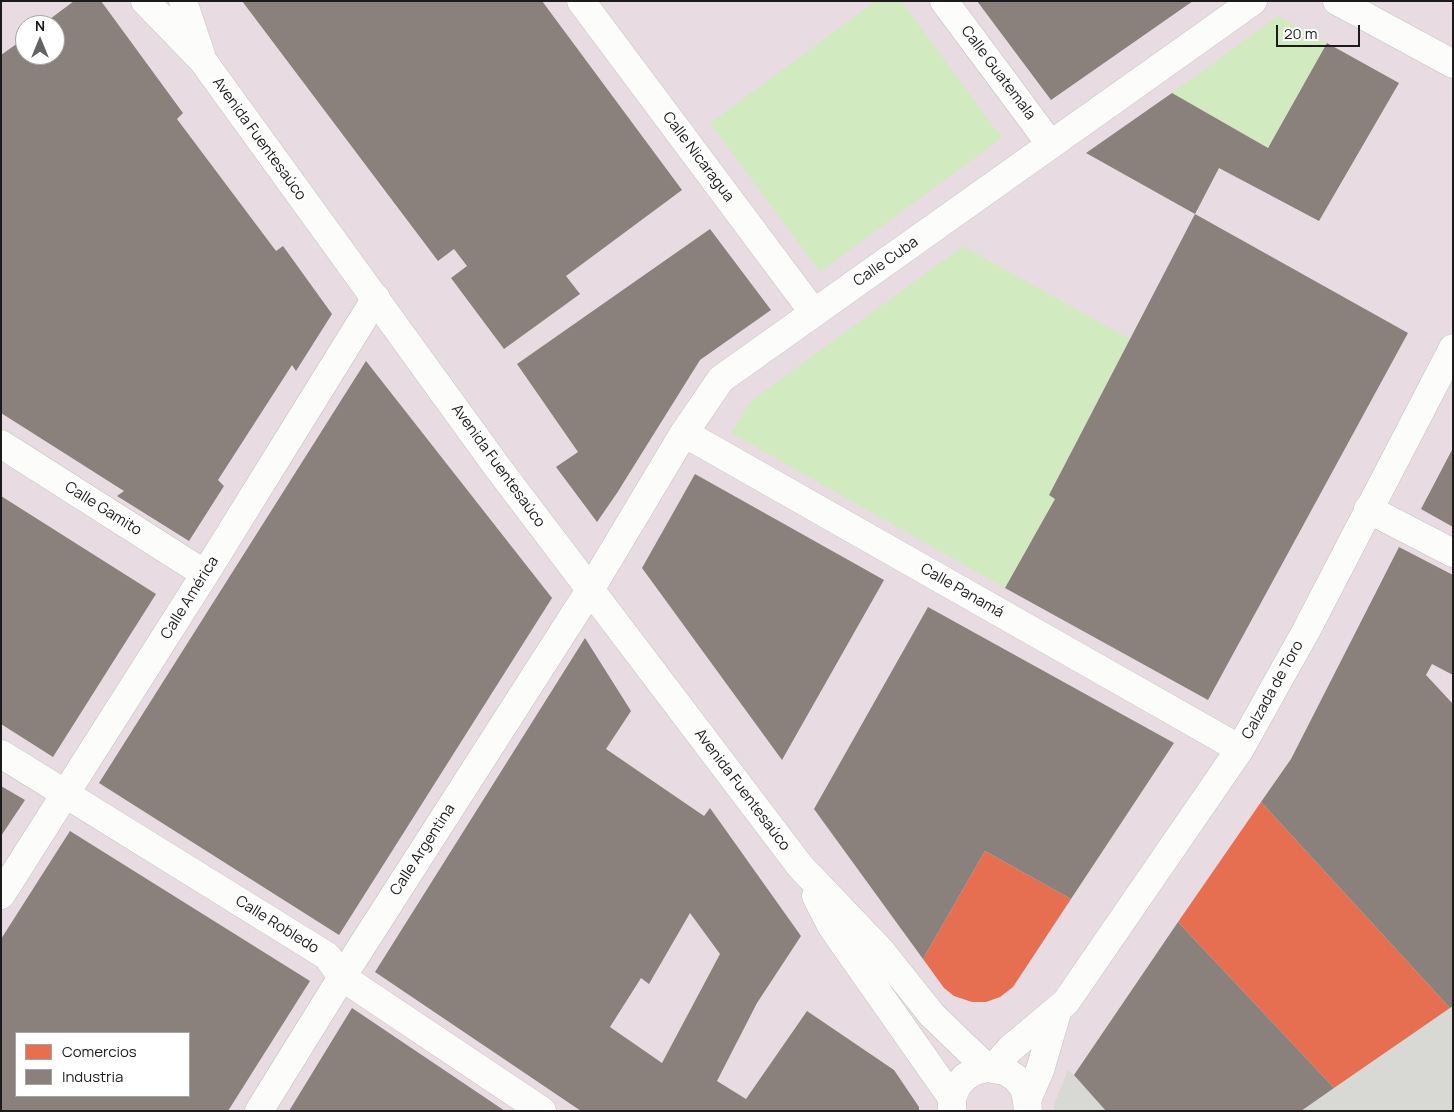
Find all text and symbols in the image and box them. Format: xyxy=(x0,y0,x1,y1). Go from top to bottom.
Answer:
north arrow xyxy=(15,15,65,65)
scale bar xyxy=(1279,15,1363,47)
text: N xyxy=(35,16,45,35)
street label: Calle Guatemala xyxy=(957,23,1039,123)
text: 20 m xyxy=(1284,23,1317,44)
street label: Avenida Fuentesaúco xyxy=(208,74,310,204)
street label: Calle Nicaragua xyxy=(658,109,738,205)
street label: Calle Cuba xyxy=(850,233,922,291)
street label: Avenida Fuentesaúco xyxy=(447,401,549,531)
street label: Calle Gamito xyxy=(61,478,145,540)
street label: Calle América xyxy=(157,553,223,643)
street label: Calle Panamá xyxy=(917,560,1007,622)
street label: Calzada de Toro xyxy=(1238,638,1308,742)
street label: Avenida Fuentesaúco xyxy=(690,726,794,854)
street label: Calle Argentina xyxy=(387,801,459,899)
street label: Calle Robledo xyxy=(232,892,322,958)
legend xyxy=(15,1032,190,1097)
text: Comercios xyxy=(62,1041,137,1062)
text: Industria xyxy=(62,1066,123,1087)

